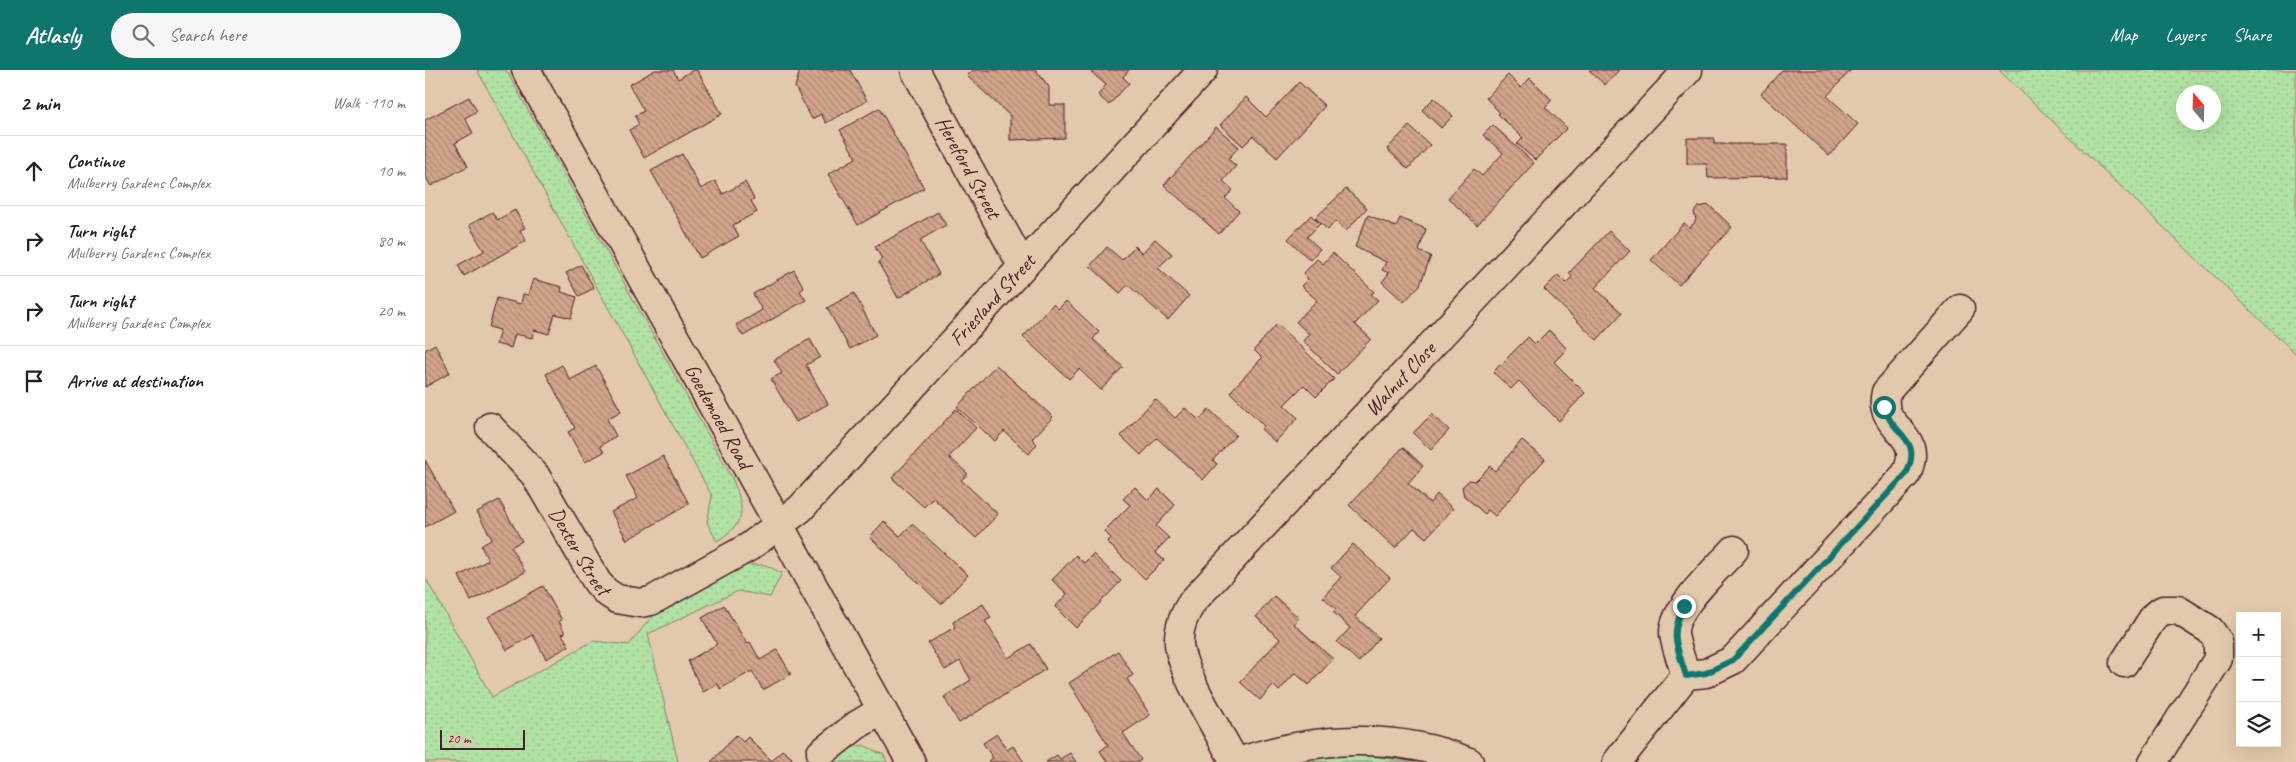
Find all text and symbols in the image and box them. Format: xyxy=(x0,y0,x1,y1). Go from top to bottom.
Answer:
search box xyxy=(111,13,461,58)
text: Atlasly xyxy=(25,20,81,50)
icon: search xyxy=(129,21,157,49)
text: Search here xyxy=(169,23,246,47)
text: Map xyxy=(2110,24,2138,46)
text: Layers xyxy=(2166,24,2205,46)
text: Share xyxy=(2233,24,2271,46)
north arrow xyxy=(2176,85,2221,130)
text: 2 min xyxy=(20,90,60,116)
text: Walk · 110 m xyxy=(333,93,405,113)
street label: Hereford Street xyxy=(930,112,1008,225)
text: Continue xyxy=(67,149,124,173)
icon: ahead xyxy=(20,157,48,185)
text: 10 m xyxy=(378,161,405,181)
text: Mulberry Gardens Complex xyxy=(67,173,210,193)
text: Turn right xyxy=(67,219,134,243)
icon: right xyxy=(20,227,48,255)
text: 80 m xyxy=(378,231,405,251)
text: Mulberry Gardens Complex xyxy=(67,243,210,263)
street label: Friesland Street xyxy=(944,247,1042,351)
text: Turn right xyxy=(67,289,134,313)
icon: right xyxy=(20,297,48,325)
text: 20 m xyxy=(378,301,405,321)
text: Mulberry Gardens Complex xyxy=(67,313,210,333)
street label: Walnut Close xyxy=(1359,335,1442,421)
street label: Goedemoed Road xyxy=(679,359,760,476)
icon: arrive xyxy=(20,367,48,395)
text: Arrive at destination xyxy=(67,369,203,393)
route start xyxy=(1873,396,1896,419)
street label: Dexter Street xyxy=(543,502,618,603)
route end xyxy=(1673,595,1696,618)
map controls xyxy=(2236,612,2281,747)
button: + xyxy=(2236,612,2281,657)
button: − xyxy=(2236,657,2281,702)
button: layers xyxy=(2236,702,2281,747)
scale bar xyxy=(440,727,525,750)
text: 20 m xyxy=(447,730,471,747)

